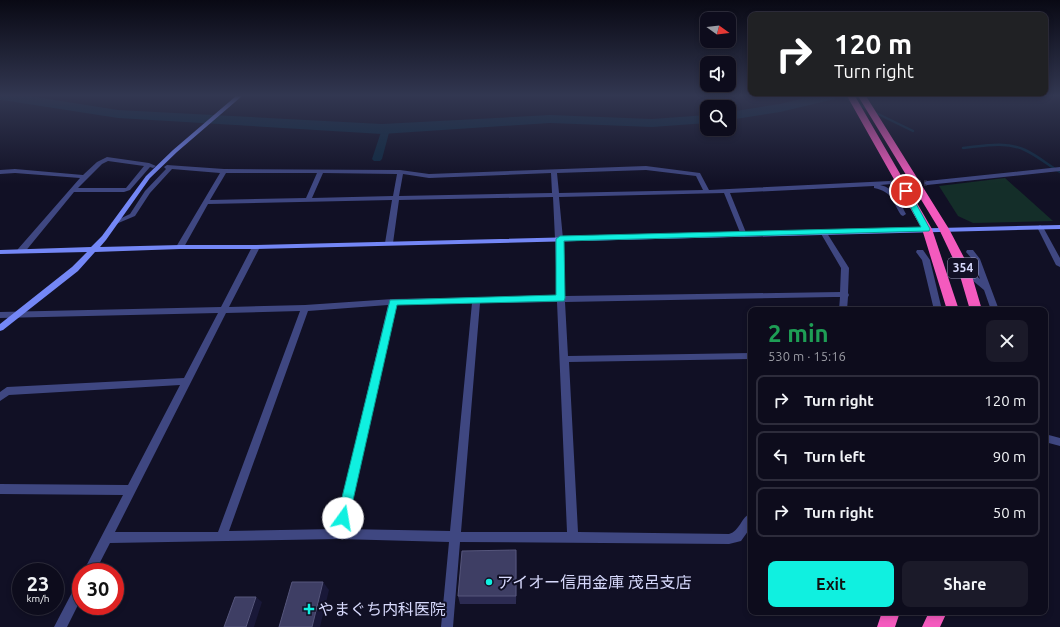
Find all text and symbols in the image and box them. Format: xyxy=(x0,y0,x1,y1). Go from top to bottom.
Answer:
north arrow xyxy=(700,12,736,48)
map controls xyxy=(700,12,736,136)
icon: right xyxy=(768,28,820,80)
text: 120 m xyxy=(834,28,912,59)
button: sound xyxy=(700,56,736,92)
text: Turn right xyxy=(834,61,914,81)
button: search xyxy=(700,100,736,136)
pin xyxy=(889,174,923,208)
icon: arrive xyxy=(895,180,917,202)
road number: 354 xyxy=(948,258,978,278)
text: 2 min xyxy=(768,320,829,347)
button: close xyxy=(986,320,1028,362)
text: 530 m · 15:16 xyxy=(768,349,846,363)
icon: right xyxy=(770,389,792,411)
text: Turn right xyxy=(804,392,874,409)
text: 120 m xyxy=(984,392,1026,409)
icon: left xyxy=(770,445,792,467)
text: Turn left xyxy=(804,448,865,465)
text: 90 m xyxy=(993,448,1026,465)
position arrow xyxy=(322,497,364,539)
icon: right xyxy=(770,501,792,523)
text: Turn right xyxy=(804,504,874,521)
text: 50 m xyxy=(993,504,1026,521)
button: Exit xyxy=(768,561,894,607)
button: Share xyxy=(902,561,1028,607)
speed limit sign: 30 xyxy=(72,563,124,615)
text: 23 xyxy=(27,572,49,595)
place label: アイオー信用金庫 茂呂支店 xyxy=(497,573,692,591)
marker: アイオー信用金庫 茂呂支店 xyxy=(484,577,494,587)
text: km/h xyxy=(26,593,50,604)
place label: やまぐち内科医院 xyxy=(318,600,446,618)
marker: やまぐち内科医院 xyxy=(303,603,315,615)

